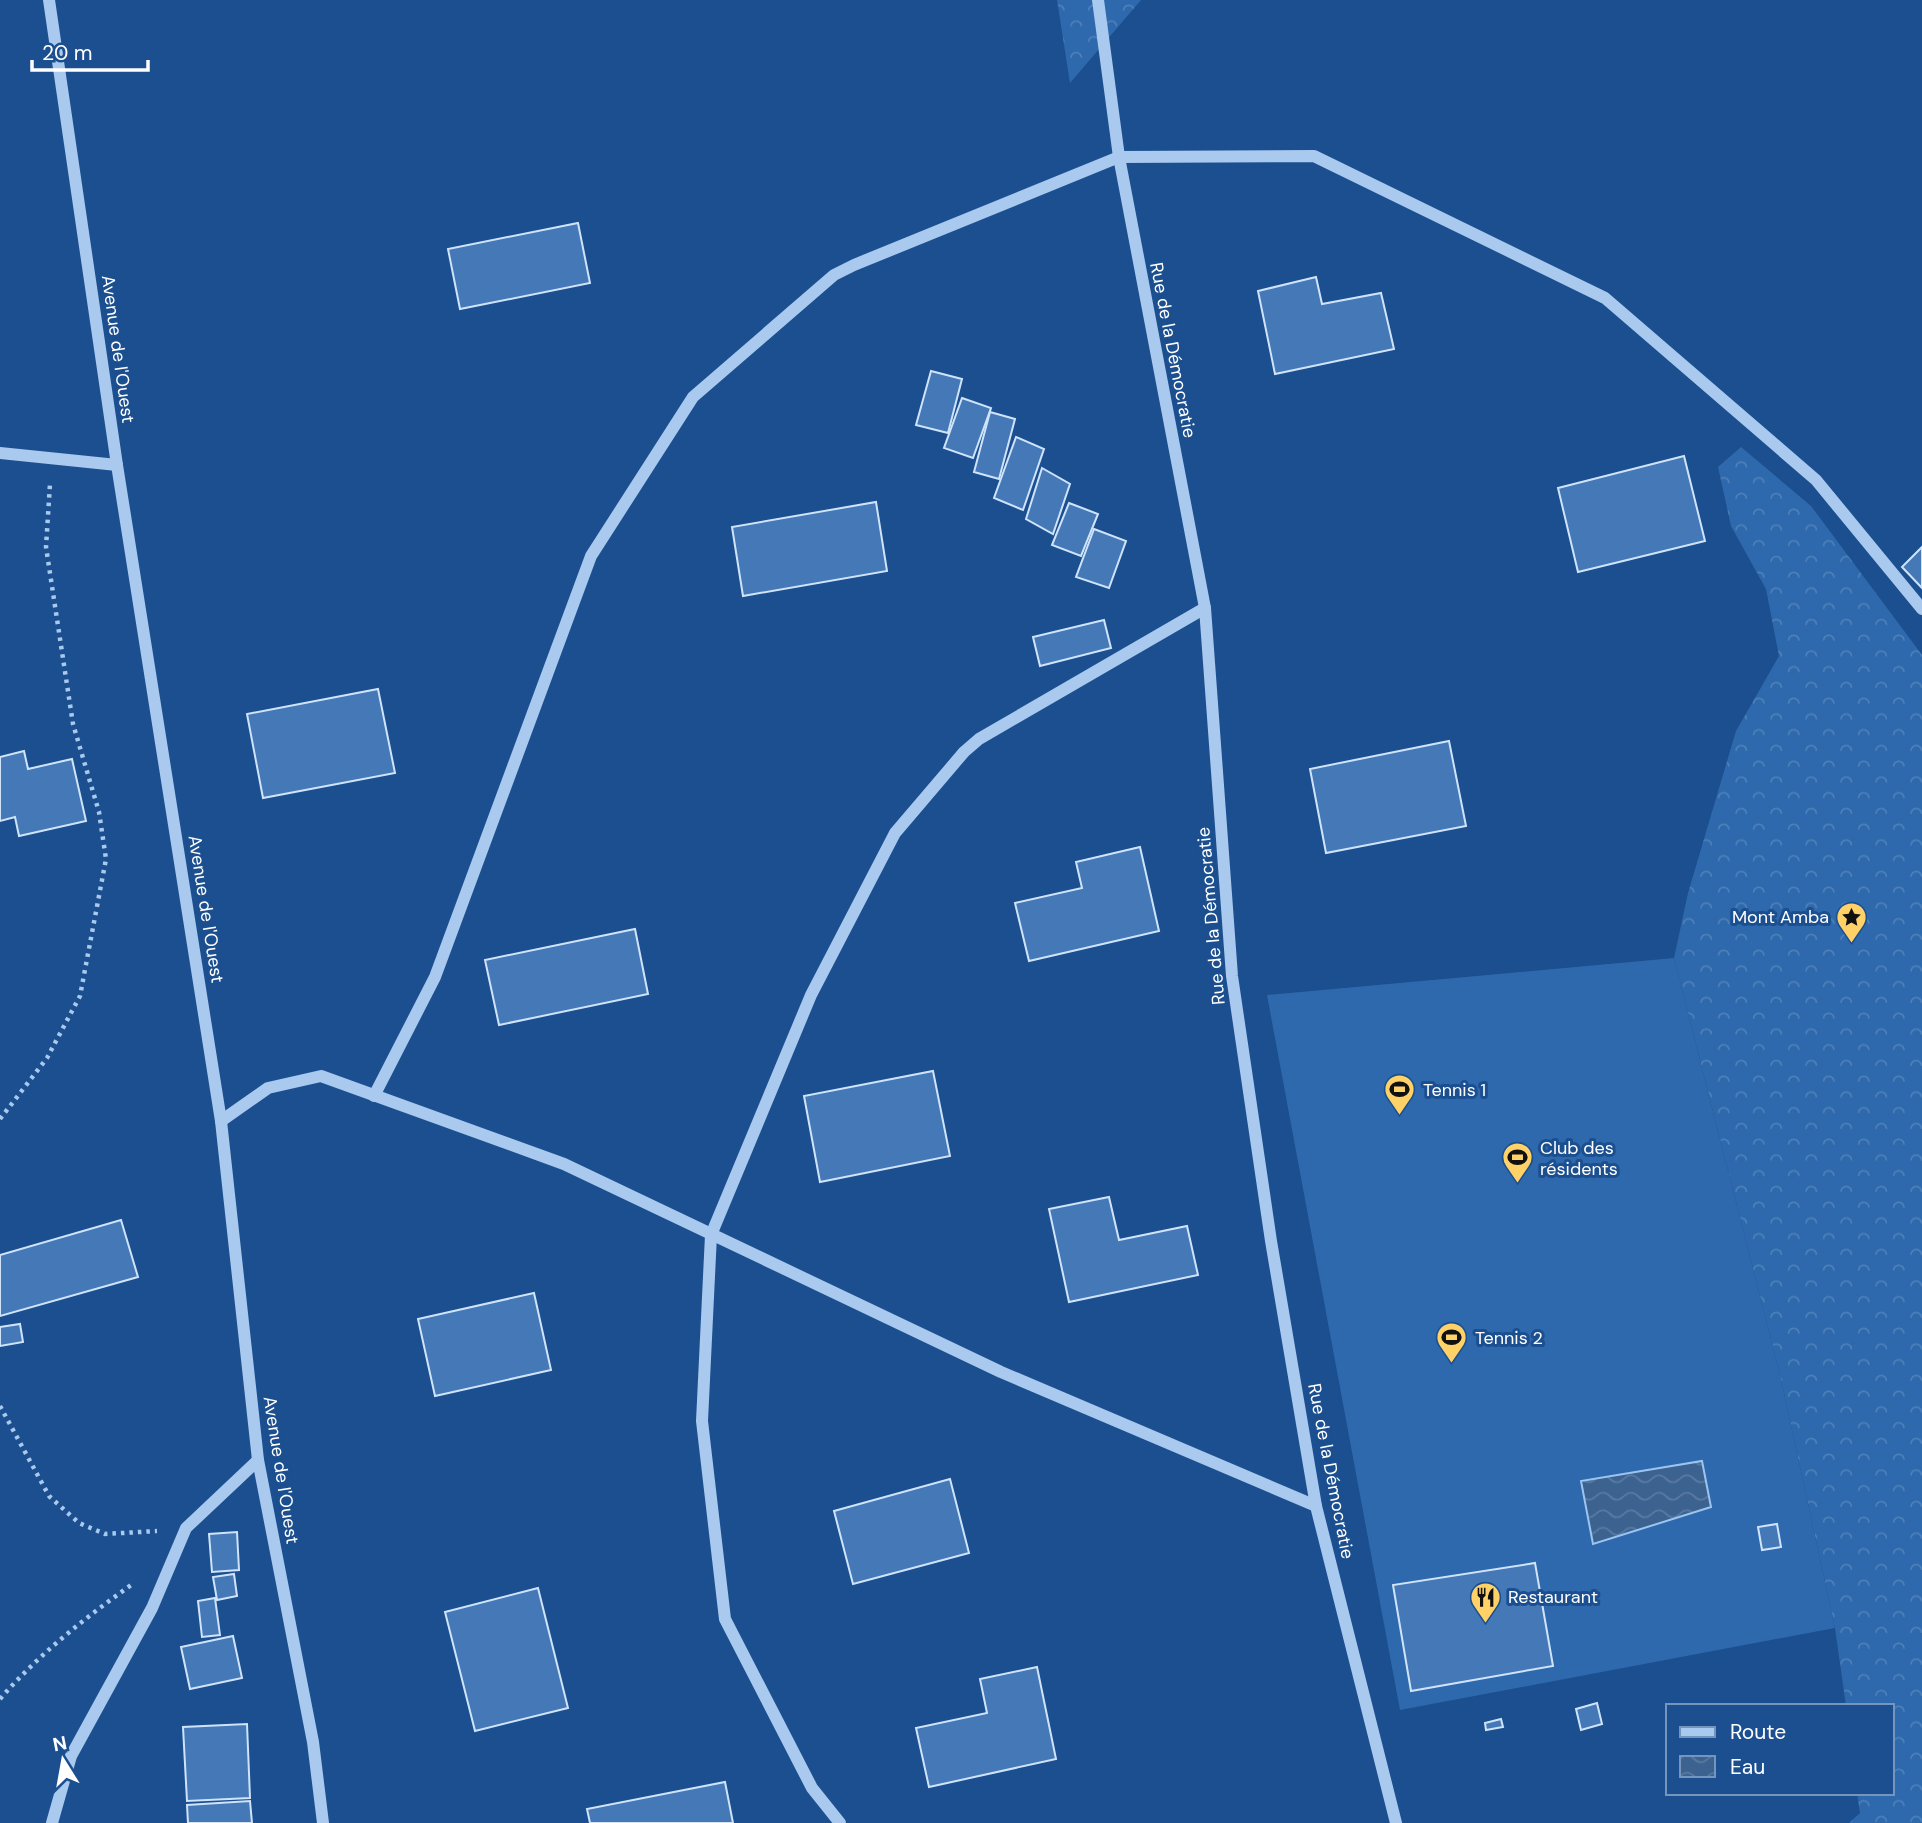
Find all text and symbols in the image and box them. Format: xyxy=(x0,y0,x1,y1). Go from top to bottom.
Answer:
scale bar xyxy=(32,28,147,72)
text: 20 m xyxy=(42,39,93,67)
street label: Rue de la Démocratie xyxy=(1144,260,1202,440)
street label: Avenue de l'Ouest xyxy=(96,273,140,425)
street label: Rue de la Démocratie xyxy=(1191,826,1231,1006)
street label: Avenue de l'Ouest xyxy=(182,833,230,985)
place icon: Mont Amba xyxy=(1835,900,1869,944)
place label: Mont Amba xyxy=(1732,905,1829,929)
sports icon: Tennis 1 xyxy=(1383,1073,1417,1117)
place label: Tennis 1 xyxy=(1423,1078,1486,1102)
place label: Club des résidents xyxy=(1540,1136,1618,1181)
sports icon: Club des résidents xyxy=(1500,1141,1534,1185)
sports icon: Tennis 2 xyxy=(1435,1321,1469,1365)
place label: Tennis 2 xyxy=(1475,1326,1543,1350)
street label: Rue de la Démocratie xyxy=(1302,1381,1360,1561)
street label: Avenue de l'Ouest xyxy=(257,1394,305,1546)
restaurant icon: Restaurant xyxy=(1468,1580,1502,1624)
place label: Restaurant xyxy=(1508,1585,1598,1609)
legend xyxy=(1666,1704,1894,1795)
text: Route xyxy=(1730,1718,1786,1746)
north arrow xyxy=(28,1725,98,1795)
text: N xyxy=(51,1730,69,1757)
text: Eau xyxy=(1730,1753,1765,1781)

